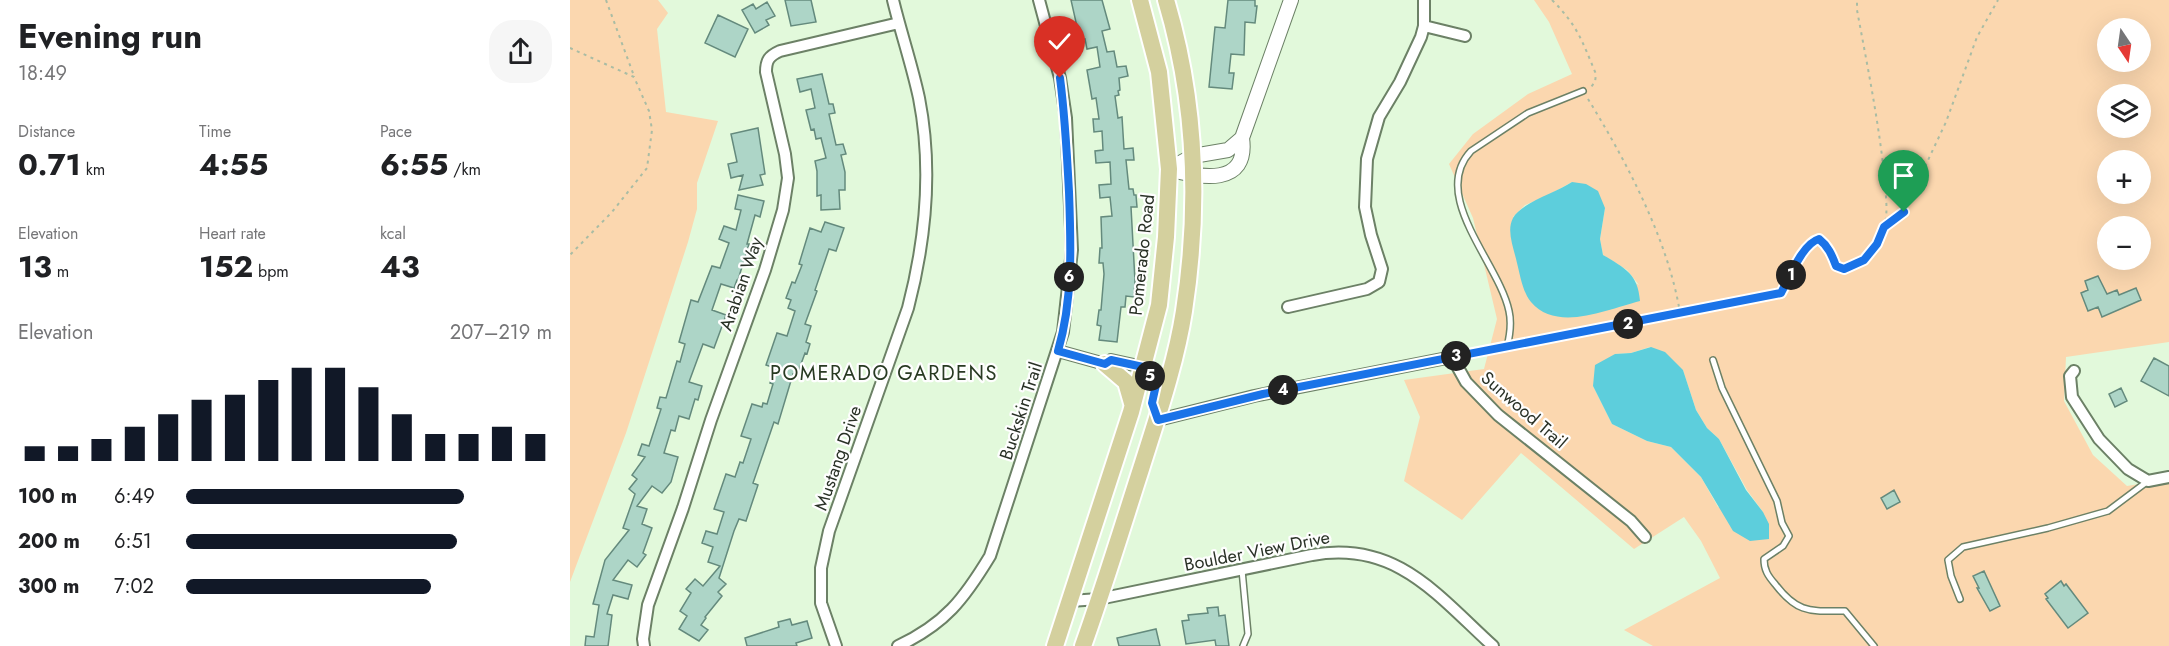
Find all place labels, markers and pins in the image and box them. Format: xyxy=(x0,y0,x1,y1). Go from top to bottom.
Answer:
pin xyxy=(1034,16,1085,78)
pin xyxy=(1878,150,1929,212)
pin: 1 xyxy=(1776,260,1806,290)
pin: 6 xyxy=(1054,262,1084,292)
pin: 2 xyxy=(1613,309,1643,339)
pin: 3 xyxy=(1441,341,1471,371)
pin: 5 xyxy=(1135,361,1165,391)
pin: 4 xyxy=(1268,375,1298,405)

